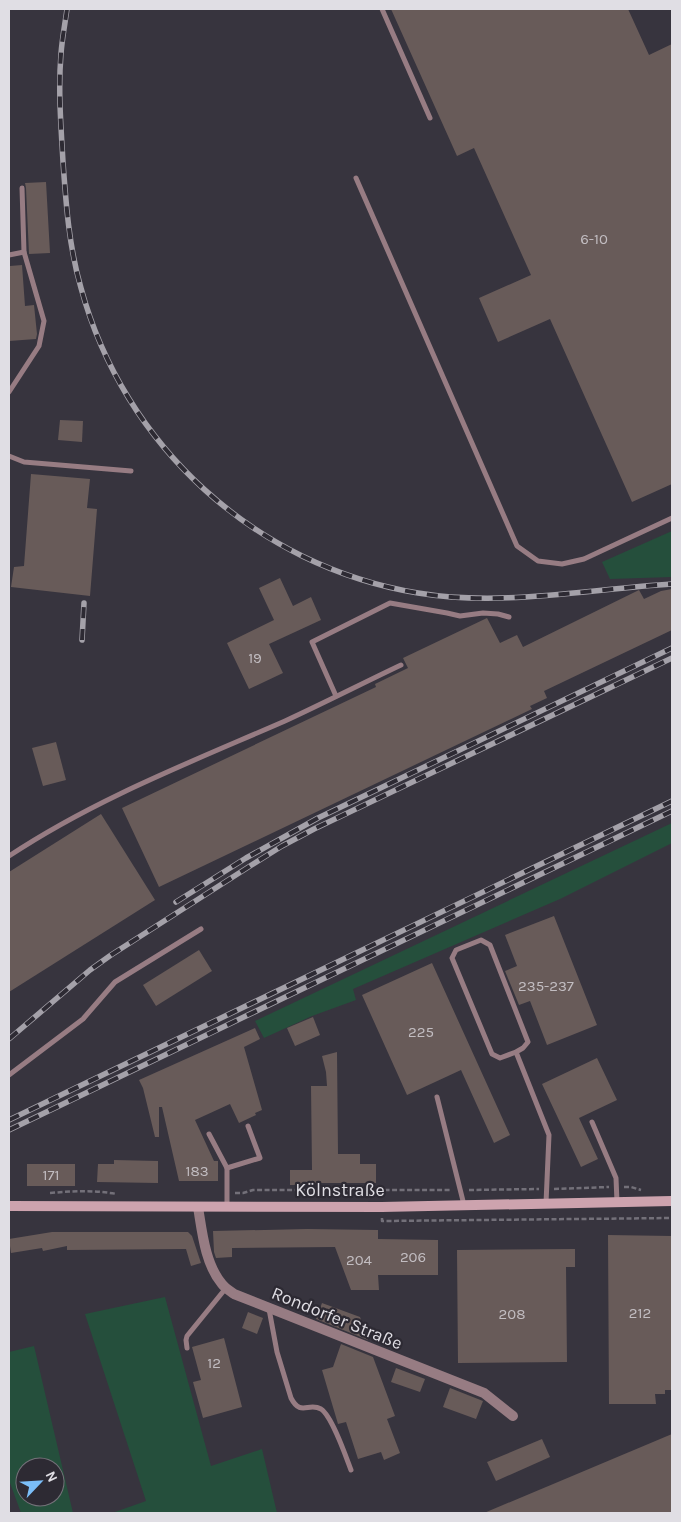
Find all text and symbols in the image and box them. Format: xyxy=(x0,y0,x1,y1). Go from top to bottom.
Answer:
house number: 6-10 xyxy=(580,230,608,248)
house number: 19 xyxy=(248,649,262,667)
house number: 235-237 xyxy=(518,977,574,995)
house number: 225 xyxy=(408,1023,434,1041)
house number: 183 xyxy=(185,1162,209,1180)
house number: 171 xyxy=(43,1166,59,1184)
street label: Kölnstraße xyxy=(295,1179,385,1201)
house number: 206 xyxy=(400,1248,426,1266)
house number: 204 xyxy=(346,1251,373,1269)
street label: Rondorfer Straße xyxy=(268,1282,406,1354)
house number: 212 xyxy=(629,1304,651,1322)
house number: 208 xyxy=(499,1305,525,1323)
house number: 12 xyxy=(207,1354,221,1372)
north arrow xyxy=(15,1457,65,1507)
text: N xyxy=(42,1469,61,1485)

